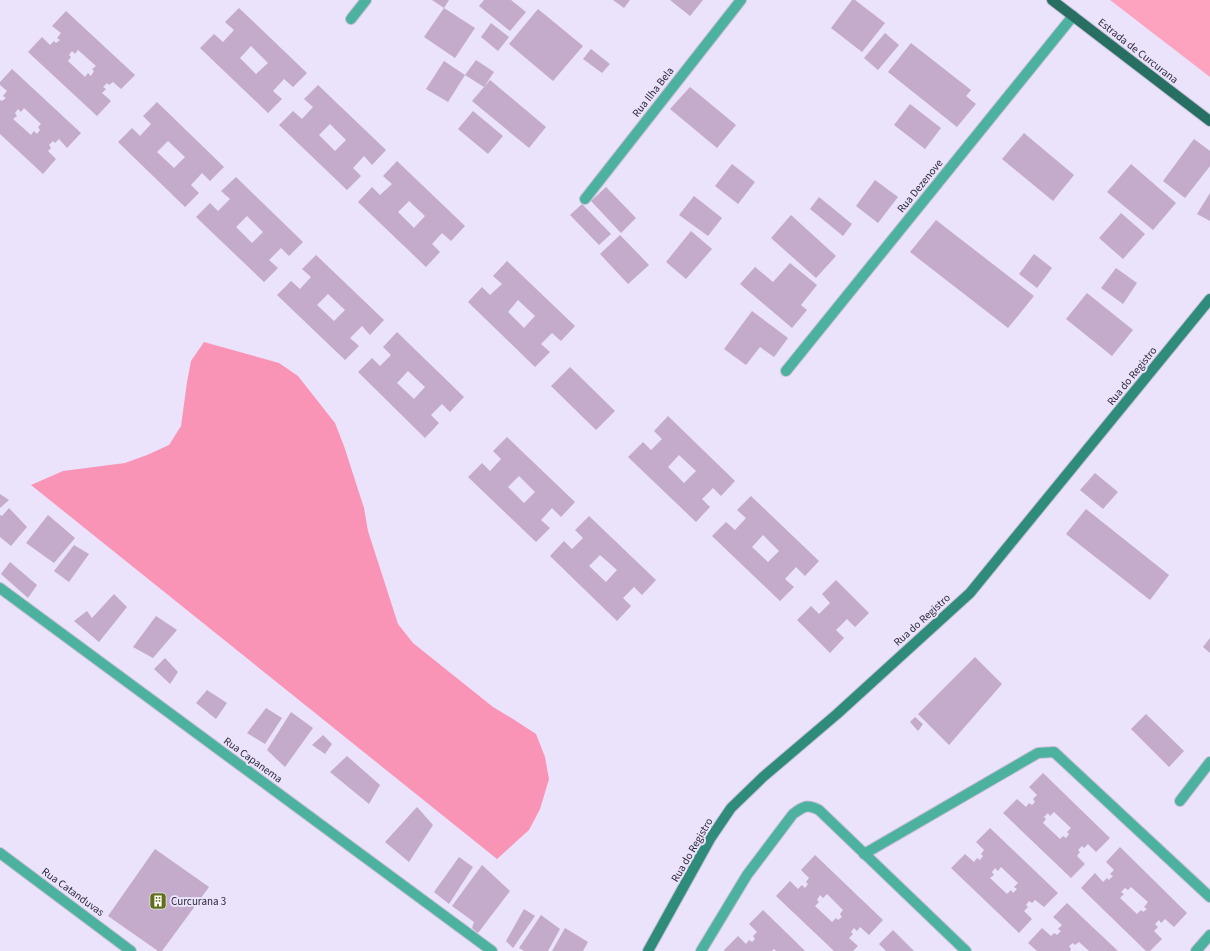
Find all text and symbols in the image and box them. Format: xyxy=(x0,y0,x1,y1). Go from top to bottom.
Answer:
street label: Estrada de Curcurana xyxy=(1095,15,1181,87)
street label: Rua Ilha Bela xyxy=(629,64,677,120)
street label: Rua Dezenove xyxy=(894,156,947,216)
street label: Rua do Registro xyxy=(1104,343,1160,409)
street label: Rua do Registro xyxy=(890,590,954,650)
street label: Rua Capanema xyxy=(220,734,286,786)
street label: Rua do Registro xyxy=(668,815,716,885)
street label: Rua Catanduvas xyxy=(39,864,108,920)
building icon: Curcurana 3 xyxy=(148,891,168,911)
place label: Curcurana 3 xyxy=(171,894,226,909)

